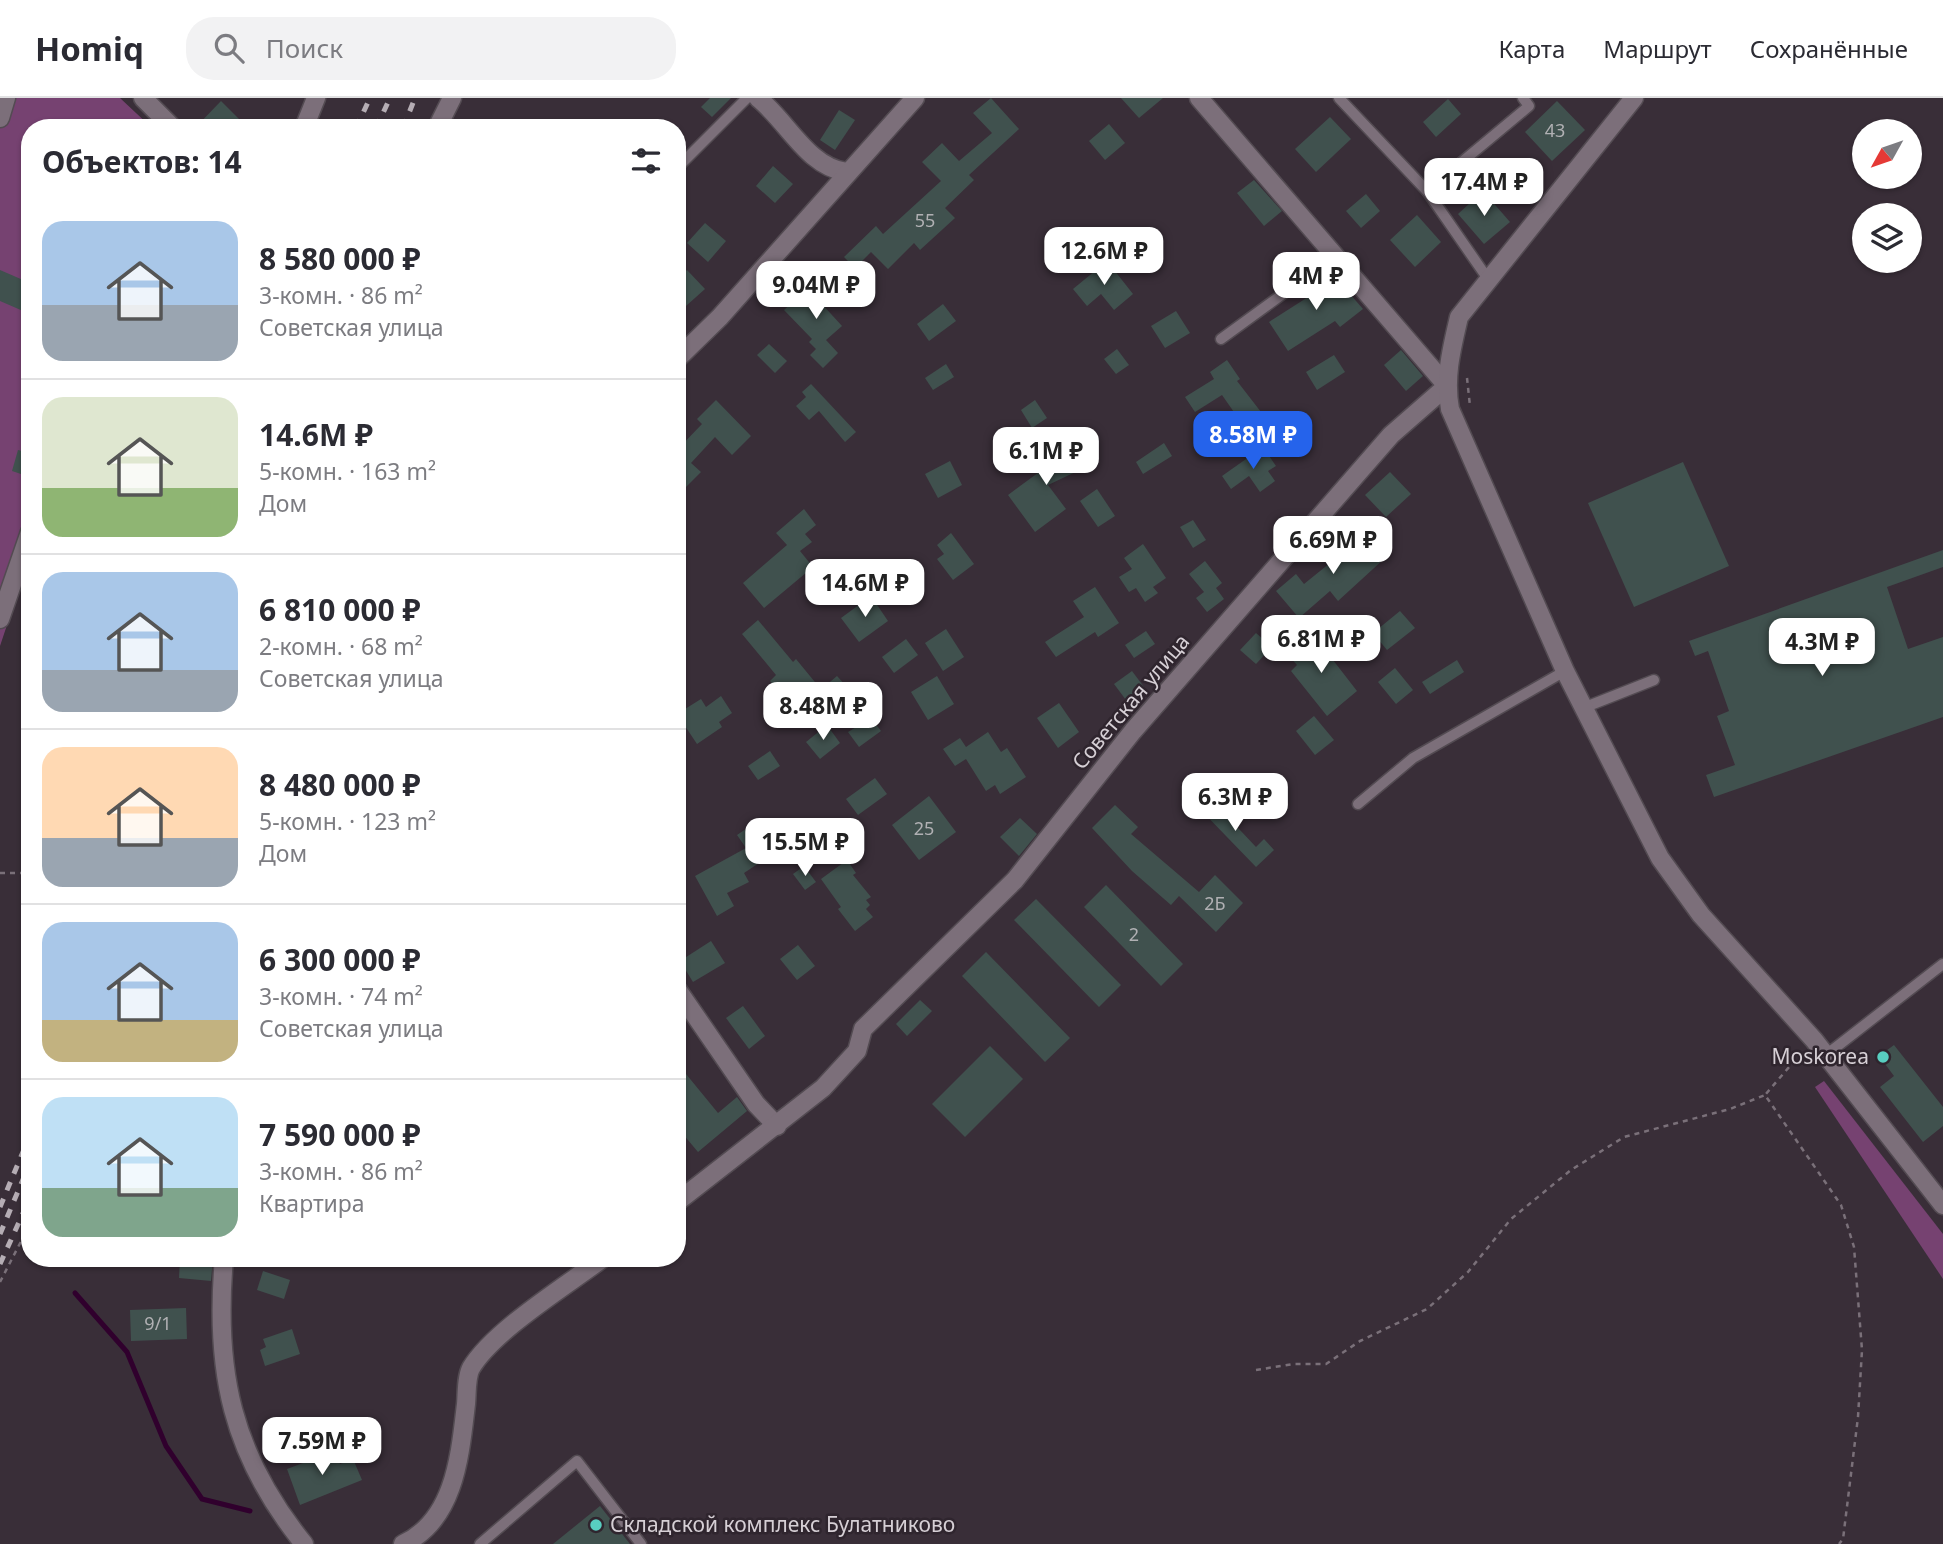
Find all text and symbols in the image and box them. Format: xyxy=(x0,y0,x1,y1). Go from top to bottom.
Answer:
search box xyxy=(186,17,676,80)
text: Homiq xyxy=(35,26,144,71)
icon: search xyxy=(210,29,248,67)
text: Поиск xyxy=(266,30,343,66)
text: Карта xyxy=(1498,32,1565,65)
text: Маршрут xyxy=(1603,32,1712,65)
text: Сохранённые xyxy=(1750,32,1908,65)
house number: 43 xyxy=(1545,118,1565,142)
north arrow xyxy=(1852,119,1922,189)
map controls xyxy=(1852,119,1922,273)
text: Объектов: 14 xyxy=(42,141,242,182)
icon: filters xyxy=(627,142,665,180)
pin: 17.4M ₽ xyxy=(1419,158,1549,218)
text: 17.4M ₽ xyxy=(1440,165,1528,197)
button: layers xyxy=(1852,203,1922,273)
house number: 55 xyxy=(915,208,935,232)
pin: 12.6M ₽ xyxy=(1039,228,1169,287)
text: 12.6M ₽ xyxy=(1060,234,1148,266)
text: 8 580 000 ₽ xyxy=(259,238,421,279)
icon: home xyxy=(98,249,182,333)
pin: 4M ₽ xyxy=(1275,252,1357,312)
text: 4M ₽ xyxy=(1289,259,1343,291)
pin: 9.04M ₽ xyxy=(751,262,881,321)
text: 9.04M ₽ xyxy=(772,268,860,300)
text: 3-комн. · 86 m² xyxy=(259,279,423,311)
text: Советская улица xyxy=(259,311,444,343)
pin: 8.58M ₽ xyxy=(1188,412,1318,471)
text: 14.6M ₽ xyxy=(259,414,373,455)
text: 8.58M ₽ xyxy=(1209,418,1297,450)
icon: home xyxy=(98,425,182,509)
pin: 6.1M ₽ xyxy=(989,428,1103,487)
text: 6.1M ₽ xyxy=(1009,434,1083,466)
text: 5-комн. · 163 m² xyxy=(259,455,436,487)
text: Дом xyxy=(259,487,307,519)
pin: 6.69M ₽ xyxy=(1268,517,1398,576)
text: 6.69M ₽ xyxy=(1289,523,1377,555)
pin: 14.6M ₽ xyxy=(800,560,930,619)
text: 14.6M ₽ xyxy=(821,566,909,598)
text: 6 810 000 ₽ xyxy=(259,589,421,630)
icon: home xyxy=(98,600,182,684)
pin: 6.81M ₽ xyxy=(1256,616,1386,675)
pin: 4.3M ₽ xyxy=(1765,618,1879,678)
text: 6.81M ₽ xyxy=(1277,622,1365,654)
text: 4.3M ₽ xyxy=(1785,625,1859,657)
street label: Советская улица xyxy=(1065,628,1195,775)
text: 2-комн. · 68 m² xyxy=(259,630,423,662)
text: Советская улица xyxy=(259,662,444,694)
pin: 8.48M ₽ xyxy=(758,682,888,742)
text: 8.48M ₽ xyxy=(779,689,867,721)
text: 8 480 000 ₽ xyxy=(259,764,421,805)
pin: 6.3M ₽ xyxy=(1178,774,1292,833)
icon: home xyxy=(98,775,182,859)
text: 6.3M ₽ xyxy=(1198,780,1272,812)
text: 5-комн. · 123 m² xyxy=(259,805,436,837)
house number: 25 xyxy=(914,816,934,840)
pin: 15.5M ₽ xyxy=(740,818,870,878)
text: 15.5M ₽ xyxy=(761,825,849,857)
text: Дом xyxy=(259,837,307,869)
house number: 2Б xyxy=(1204,891,1226,915)
house number: 2 xyxy=(1129,922,1139,946)
text: 6 300 000 ₽ xyxy=(259,939,421,980)
icon: home xyxy=(98,950,182,1034)
text: 3-комн. · 74 m² xyxy=(259,980,423,1012)
text: Советская улица xyxy=(259,1012,444,1044)
place label: Moskorea xyxy=(1771,1042,1869,1070)
marker: Moskorea xyxy=(1875,1049,1891,1065)
text: 7 590 000 ₽ xyxy=(259,1114,421,1155)
icon: home xyxy=(98,1125,182,1209)
text: 3-комн. · 86 m² xyxy=(259,1155,423,1187)
text: Квартира xyxy=(259,1187,365,1219)
house number: 9/1 xyxy=(144,1311,172,1335)
pin: 7.59M ₽ xyxy=(257,1418,387,1477)
text: 7.59M ₽ xyxy=(278,1424,366,1456)
place label: Складской комплекс Булатниково xyxy=(610,1510,955,1538)
marker: Складской комплекс Булатниково xyxy=(588,1517,604,1533)

